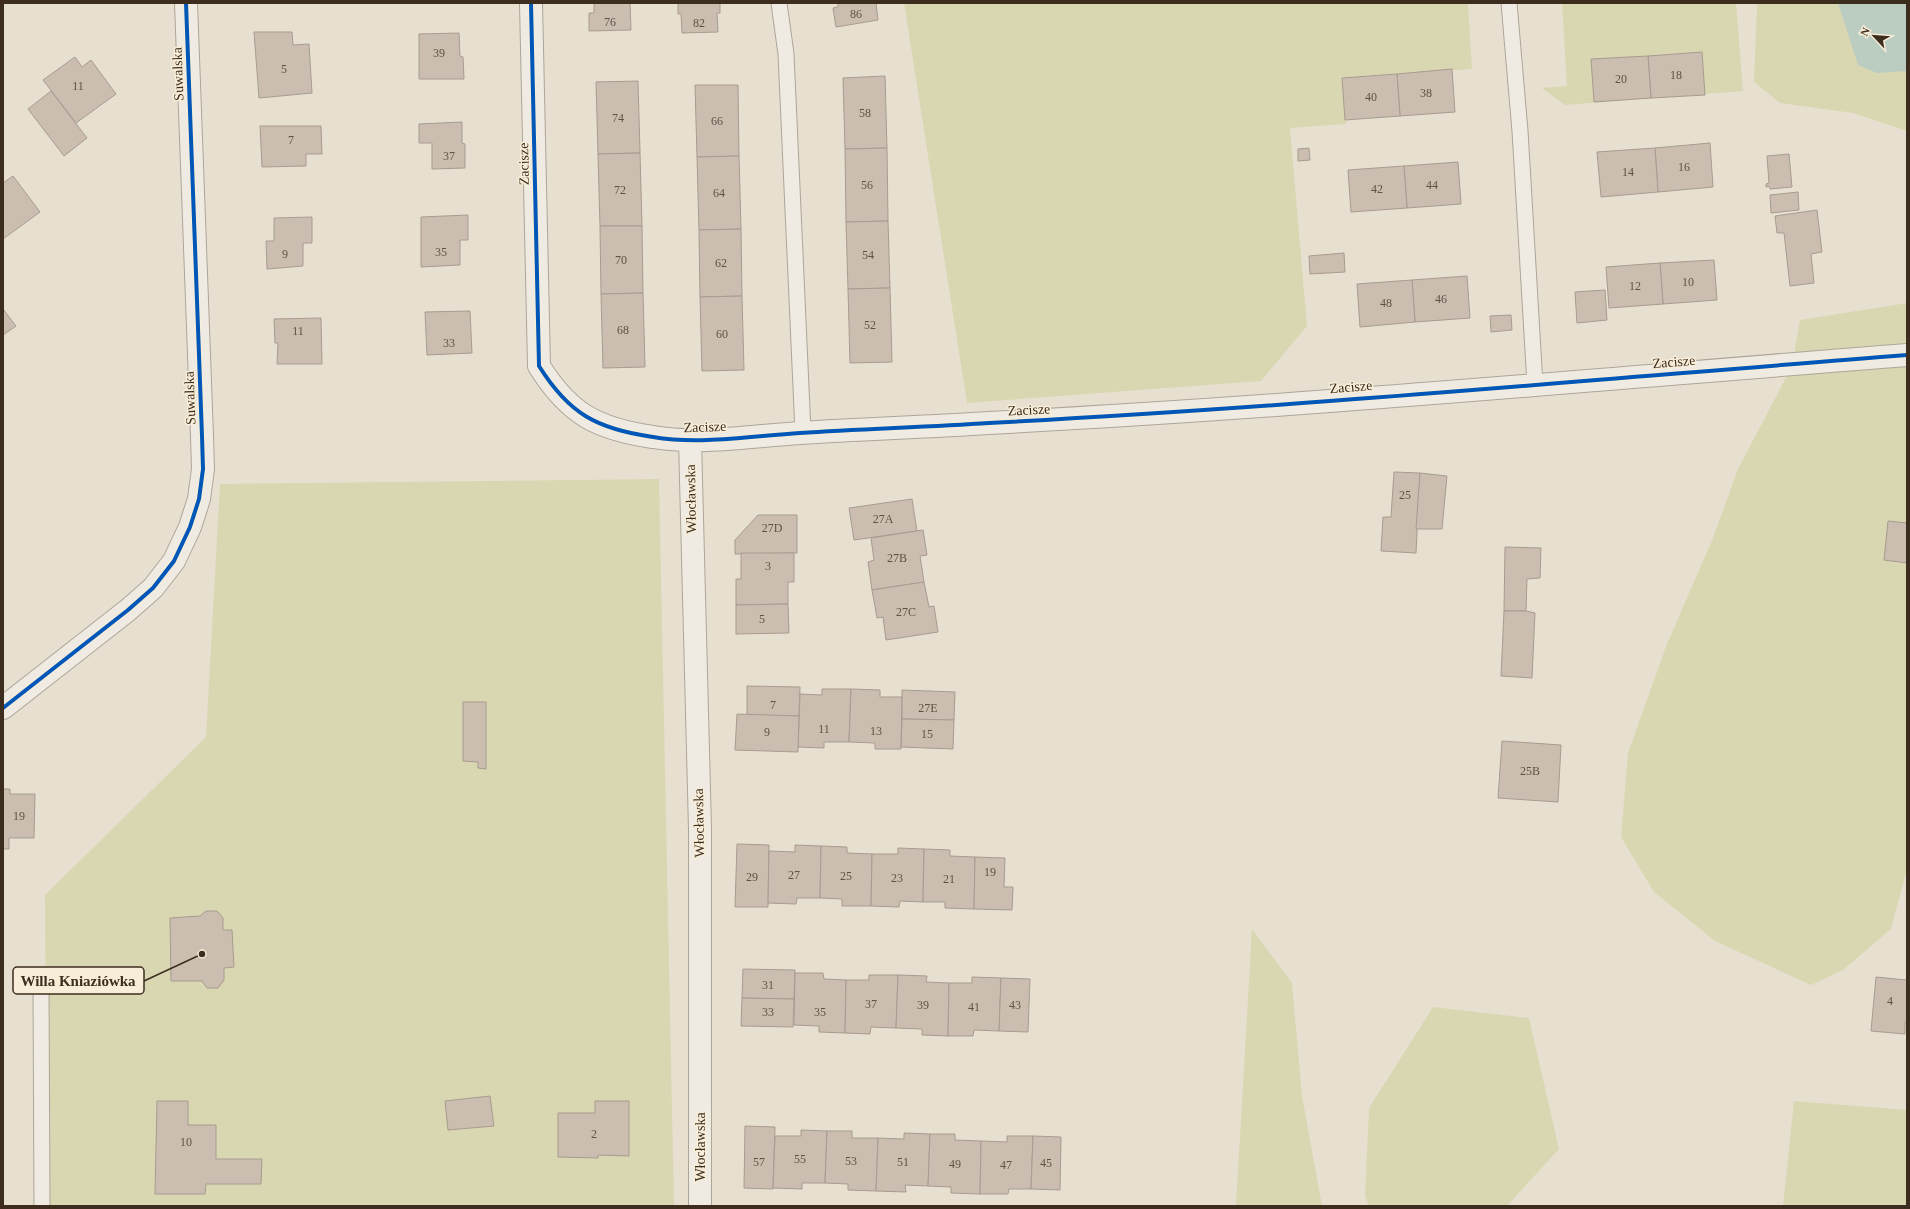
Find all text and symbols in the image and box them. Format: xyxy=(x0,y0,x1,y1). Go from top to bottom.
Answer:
house number: 86 xyxy=(850,7,862,21)
house number: 76 xyxy=(604,15,616,29)
house number: 82 xyxy=(693,16,705,30)
north arrow xyxy=(1854,16,1894,56)
text: N xyxy=(1858,25,1872,38)
street label: Suwalska xyxy=(170,46,186,101)
house number: 39 xyxy=(433,46,445,60)
house number: 5 xyxy=(281,62,287,76)
house number: 18 xyxy=(1670,68,1682,82)
house number: 20 xyxy=(1615,72,1627,86)
house number: 11 xyxy=(72,79,84,93)
house number: 38 xyxy=(1420,86,1432,100)
house number: 40 xyxy=(1365,90,1377,104)
house number: 58 xyxy=(859,106,871,120)
house number: 74 xyxy=(612,111,624,125)
house number: 66 xyxy=(711,114,723,128)
house number: 7 xyxy=(288,133,294,147)
street label: Zacisze xyxy=(516,142,532,186)
house number: 37 xyxy=(443,149,455,163)
house number: 16 xyxy=(1678,160,1690,174)
house number: 14 xyxy=(1622,165,1634,179)
house number: 56 xyxy=(861,178,873,192)
house number: 44 xyxy=(1426,178,1438,192)
house number: 42 xyxy=(1371,182,1383,196)
house number: 72 xyxy=(614,183,626,197)
house number: 64 xyxy=(713,186,725,200)
house number: 35 xyxy=(435,245,447,259)
house number: 9 xyxy=(282,247,288,261)
house number: 54 xyxy=(862,248,874,262)
house number: 70 xyxy=(615,253,627,267)
house number: 62 xyxy=(715,256,727,270)
house number: 10 xyxy=(1682,275,1694,289)
house number: 12 xyxy=(1629,279,1641,293)
house number: 46 xyxy=(1435,292,1447,306)
house number: 48 xyxy=(1380,296,1392,310)
house number: 52 xyxy=(864,318,876,332)
house number: 68 xyxy=(617,323,629,337)
house number: 11 xyxy=(292,324,304,338)
house number: 60 xyxy=(716,327,728,341)
house number: 33 xyxy=(443,336,455,350)
street label: Zacisze xyxy=(1652,353,1696,371)
street label: Suwalska xyxy=(182,370,198,425)
street label: Zacisze xyxy=(1329,378,1373,396)
street label: Zacisze xyxy=(1007,401,1051,419)
street label: Zacisze xyxy=(683,419,727,435)
street label: Włocławska xyxy=(683,463,699,534)
house number: 25 xyxy=(1399,488,1411,502)
house number: 27A xyxy=(873,512,894,526)
house number: 27D xyxy=(762,521,783,535)
house number: 27B xyxy=(887,551,907,565)
house number: 3 xyxy=(765,559,771,573)
house number: 27C xyxy=(896,605,916,619)
house number: 5 xyxy=(759,612,765,626)
house number: 7 xyxy=(770,698,776,712)
house number: 27E xyxy=(918,701,938,715)
house number: 11 xyxy=(818,722,830,736)
house number: 13 xyxy=(870,724,882,738)
house number: 9 xyxy=(764,725,770,739)
house number: 15 xyxy=(921,727,933,741)
house number: 25B xyxy=(1520,764,1540,778)
street label: Włocławska xyxy=(691,787,707,858)
house number: 19 xyxy=(13,809,25,823)
house number: 19 xyxy=(984,865,996,879)
house number: 27 xyxy=(788,868,800,882)
house number: 25 xyxy=(840,869,852,883)
house number: 29 xyxy=(746,870,758,884)
house number: 23 xyxy=(891,871,903,885)
house number: 21 xyxy=(943,872,955,886)
callout: Willa Kniaziówka xyxy=(13,967,144,994)
text: Willa Kniaziówka xyxy=(20,973,136,989)
house number: 31 xyxy=(762,978,774,992)
house number: 4 xyxy=(1887,994,1893,1008)
house number: 37 xyxy=(865,997,877,1011)
house number: 39 xyxy=(917,998,929,1012)
house number: 43 xyxy=(1009,998,1021,1012)
house number: 41 xyxy=(968,1000,980,1014)
house number: 33 xyxy=(762,1005,774,1019)
house number: 35 xyxy=(814,1005,826,1019)
street label: Włocławska xyxy=(693,1112,708,1182)
house number: 2 xyxy=(591,1127,597,1141)
house number: 10 xyxy=(180,1135,192,1149)
house number: 55 xyxy=(794,1152,806,1166)
house number: 53 xyxy=(845,1154,857,1168)
house number: 57 xyxy=(753,1155,765,1169)
house number: 51 xyxy=(897,1155,909,1169)
house number: 45 xyxy=(1040,1156,1052,1170)
house number: 49 xyxy=(949,1157,961,1171)
house number: 47 xyxy=(1000,1158,1012,1172)

